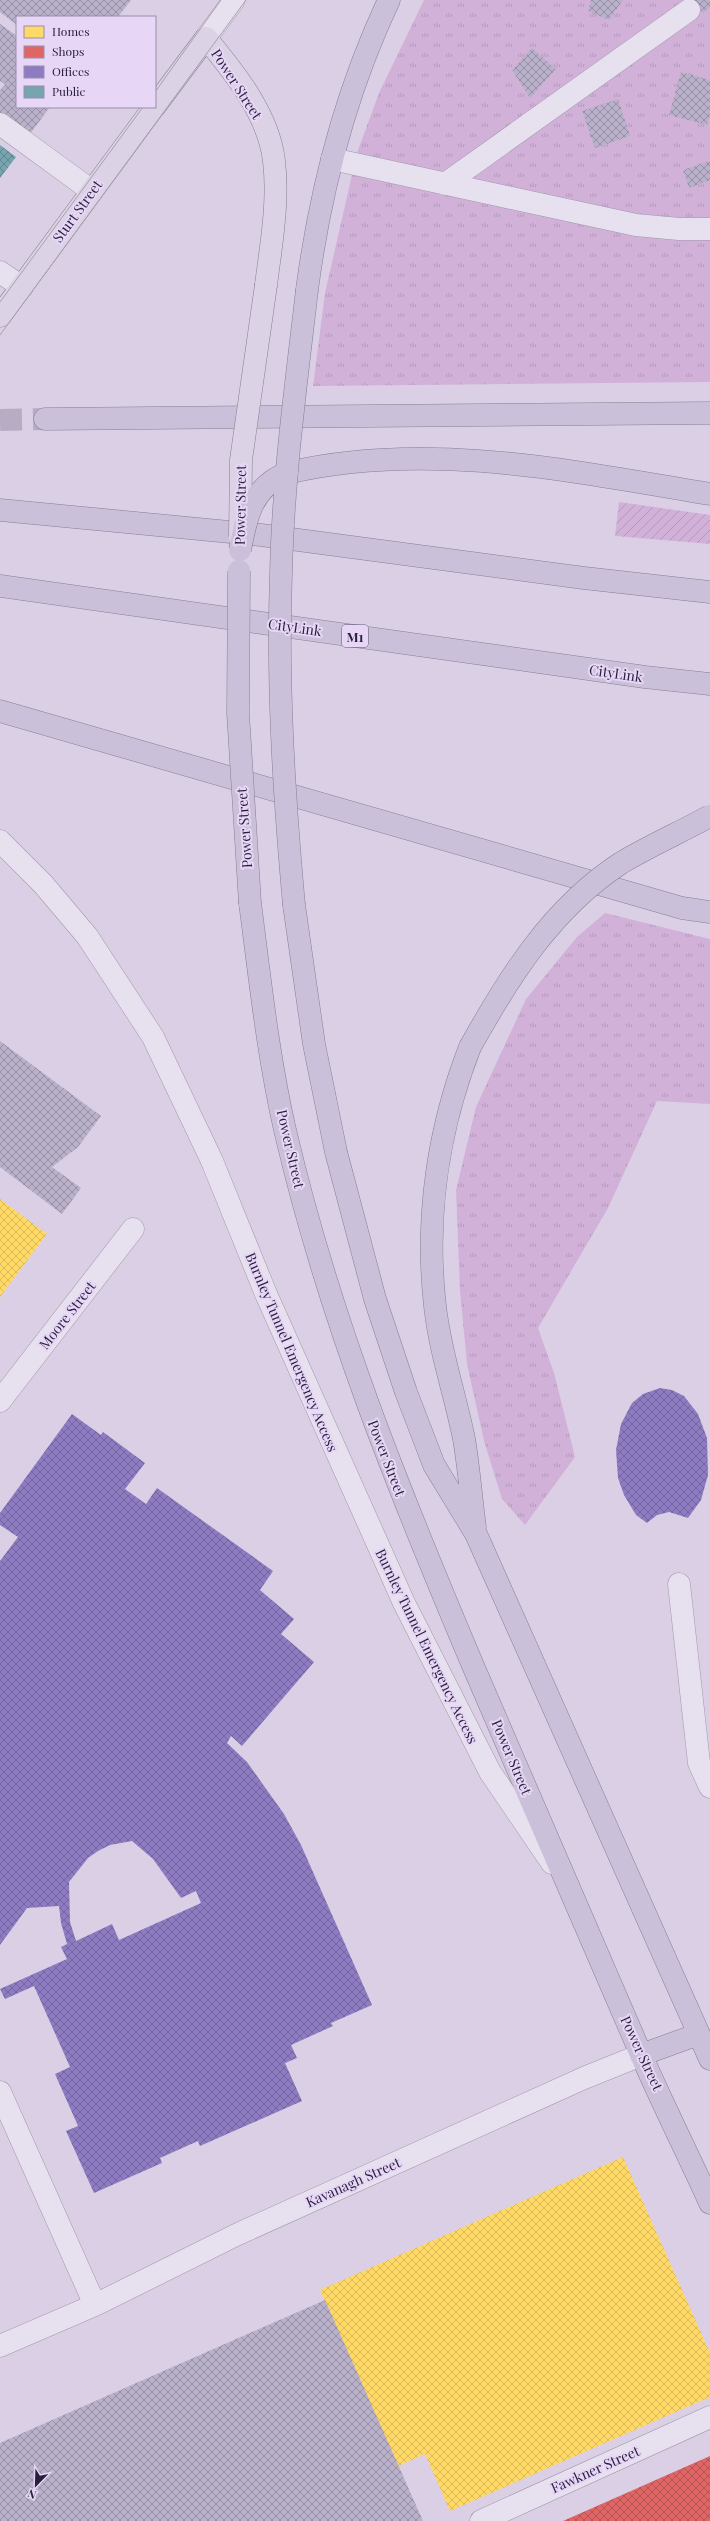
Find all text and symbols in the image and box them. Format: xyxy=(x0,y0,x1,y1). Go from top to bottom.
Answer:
legend xyxy=(16,16,156,108)
text: Homes xyxy=(52,23,90,39)
text: Shops xyxy=(52,43,84,59)
street label: Power Street xyxy=(207,45,267,124)
text: Offices xyxy=(52,63,89,79)
text: Public xyxy=(52,83,86,99)
street label: Sturt Street xyxy=(48,175,107,246)
street label: Power Street xyxy=(230,464,250,545)
street label: CityLink xyxy=(267,614,323,640)
road number: M1 xyxy=(342,625,368,647)
street label: CityLink xyxy=(588,660,644,686)
street label: Power Street xyxy=(232,786,256,869)
street label: Power Street xyxy=(273,1108,310,1191)
street label: Burnley Tunnel Emergency Access xyxy=(241,1249,343,1455)
street label: Moore Street xyxy=(34,1276,100,1353)
street label: Power Street xyxy=(364,1417,411,1500)
street label: Burnley Tunnel Emergency Access xyxy=(371,1545,483,1747)
street label: Power Street xyxy=(488,1716,537,1799)
street label: Power Street xyxy=(616,2013,668,2094)
street label: Kavanagh Street xyxy=(303,2152,404,2211)
street label: Fawkner Street xyxy=(548,2441,643,2497)
north arrow xyxy=(16,2465,56,2505)
text: N xyxy=(25,2486,38,2503)

